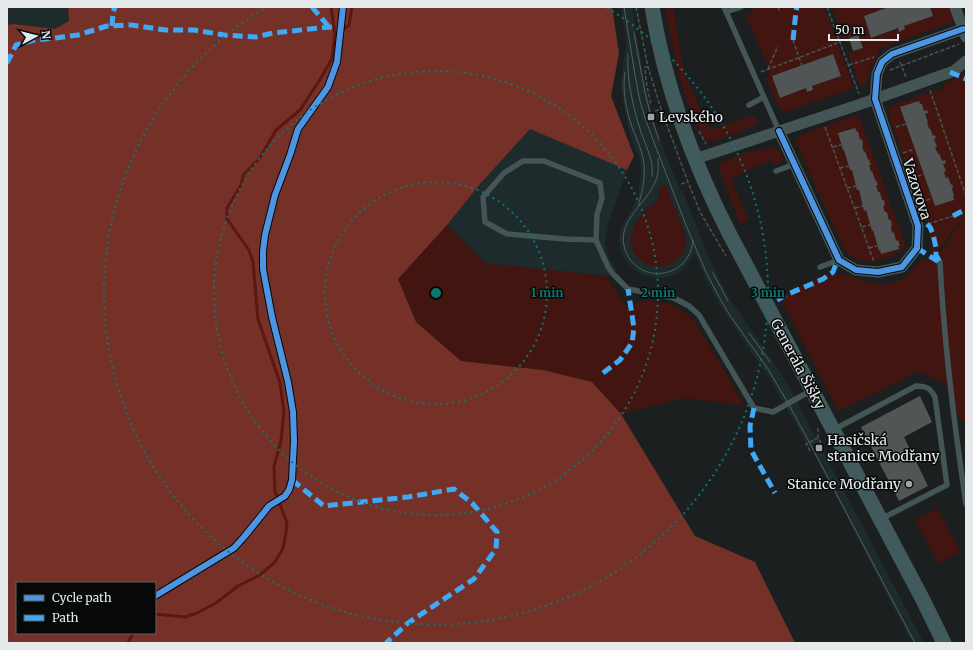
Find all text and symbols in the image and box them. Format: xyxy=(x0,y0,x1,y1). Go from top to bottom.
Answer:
north arrow xyxy=(16,16,56,56)
scale bar xyxy=(829,16,898,42)
text: 50 m xyxy=(835,22,864,37)
text: N xyxy=(38,30,53,40)
place label: Levského xyxy=(659,108,723,126)
marker: Levského xyxy=(646,112,656,122)
street label: Vazovova xyxy=(898,155,935,222)
text: 1 min xyxy=(531,285,563,300)
text: 2 min xyxy=(641,285,675,300)
text: 3 min xyxy=(751,285,785,300)
centre of rings xyxy=(429,286,443,300)
street label: Generála Šišky xyxy=(767,316,830,413)
place label: Hasičská stanice Modřany xyxy=(827,431,941,465)
marker: Hasičská stanice Modřany xyxy=(814,443,824,453)
place label: Stanice Modřany xyxy=(787,475,902,493)
marker: Stanice Modřany xyxy=(904,479,914,489)
legend xyxy=(16,582,156,634)
text: Cycle path xyxy=(52,590,112,605)
text: Path xyxy=(52,610,78,625)

